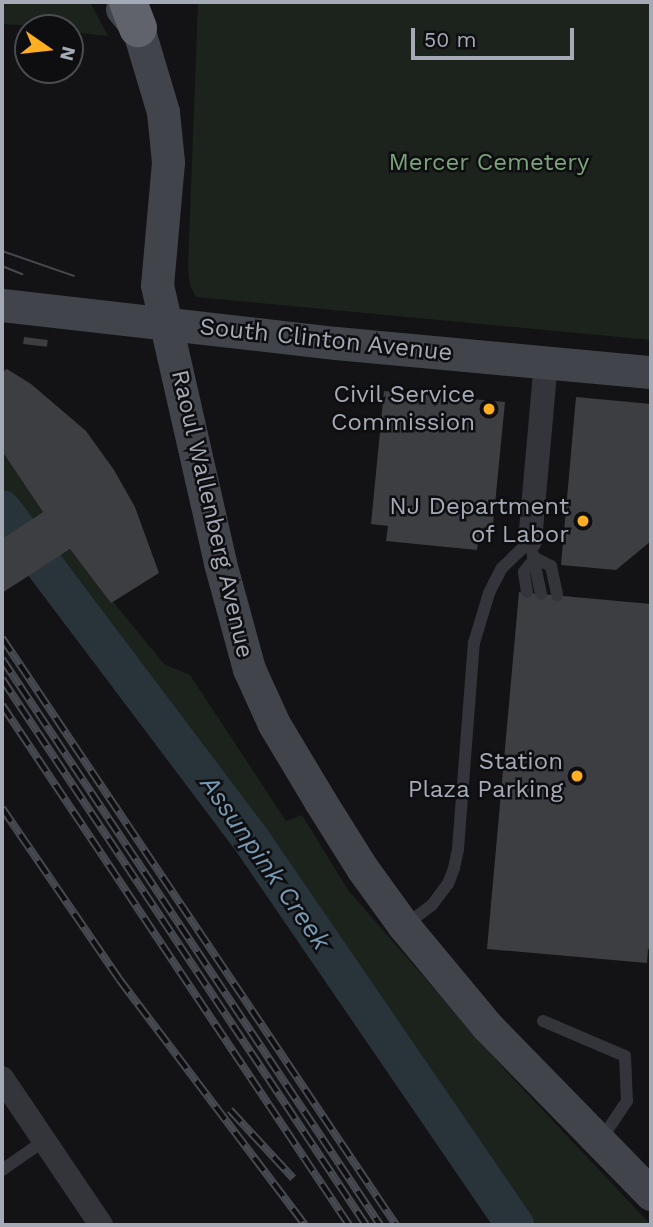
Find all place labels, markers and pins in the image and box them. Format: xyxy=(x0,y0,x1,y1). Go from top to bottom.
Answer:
place label: Civil Service Commission xyxy=(331,381,475,437)
marker: Civil Service Commission xyxy=(481,401,497,417)
place label: NJ Department of Labor xyxy=(389,493,569,549)
marker: NJ Department of Labor xyxy=(575,513,591,529)
place label: Station Plaza Parking xyxy=(407,748,563,804)
marker: Station Plaza Parking xyxy=(569,768,585,784)

